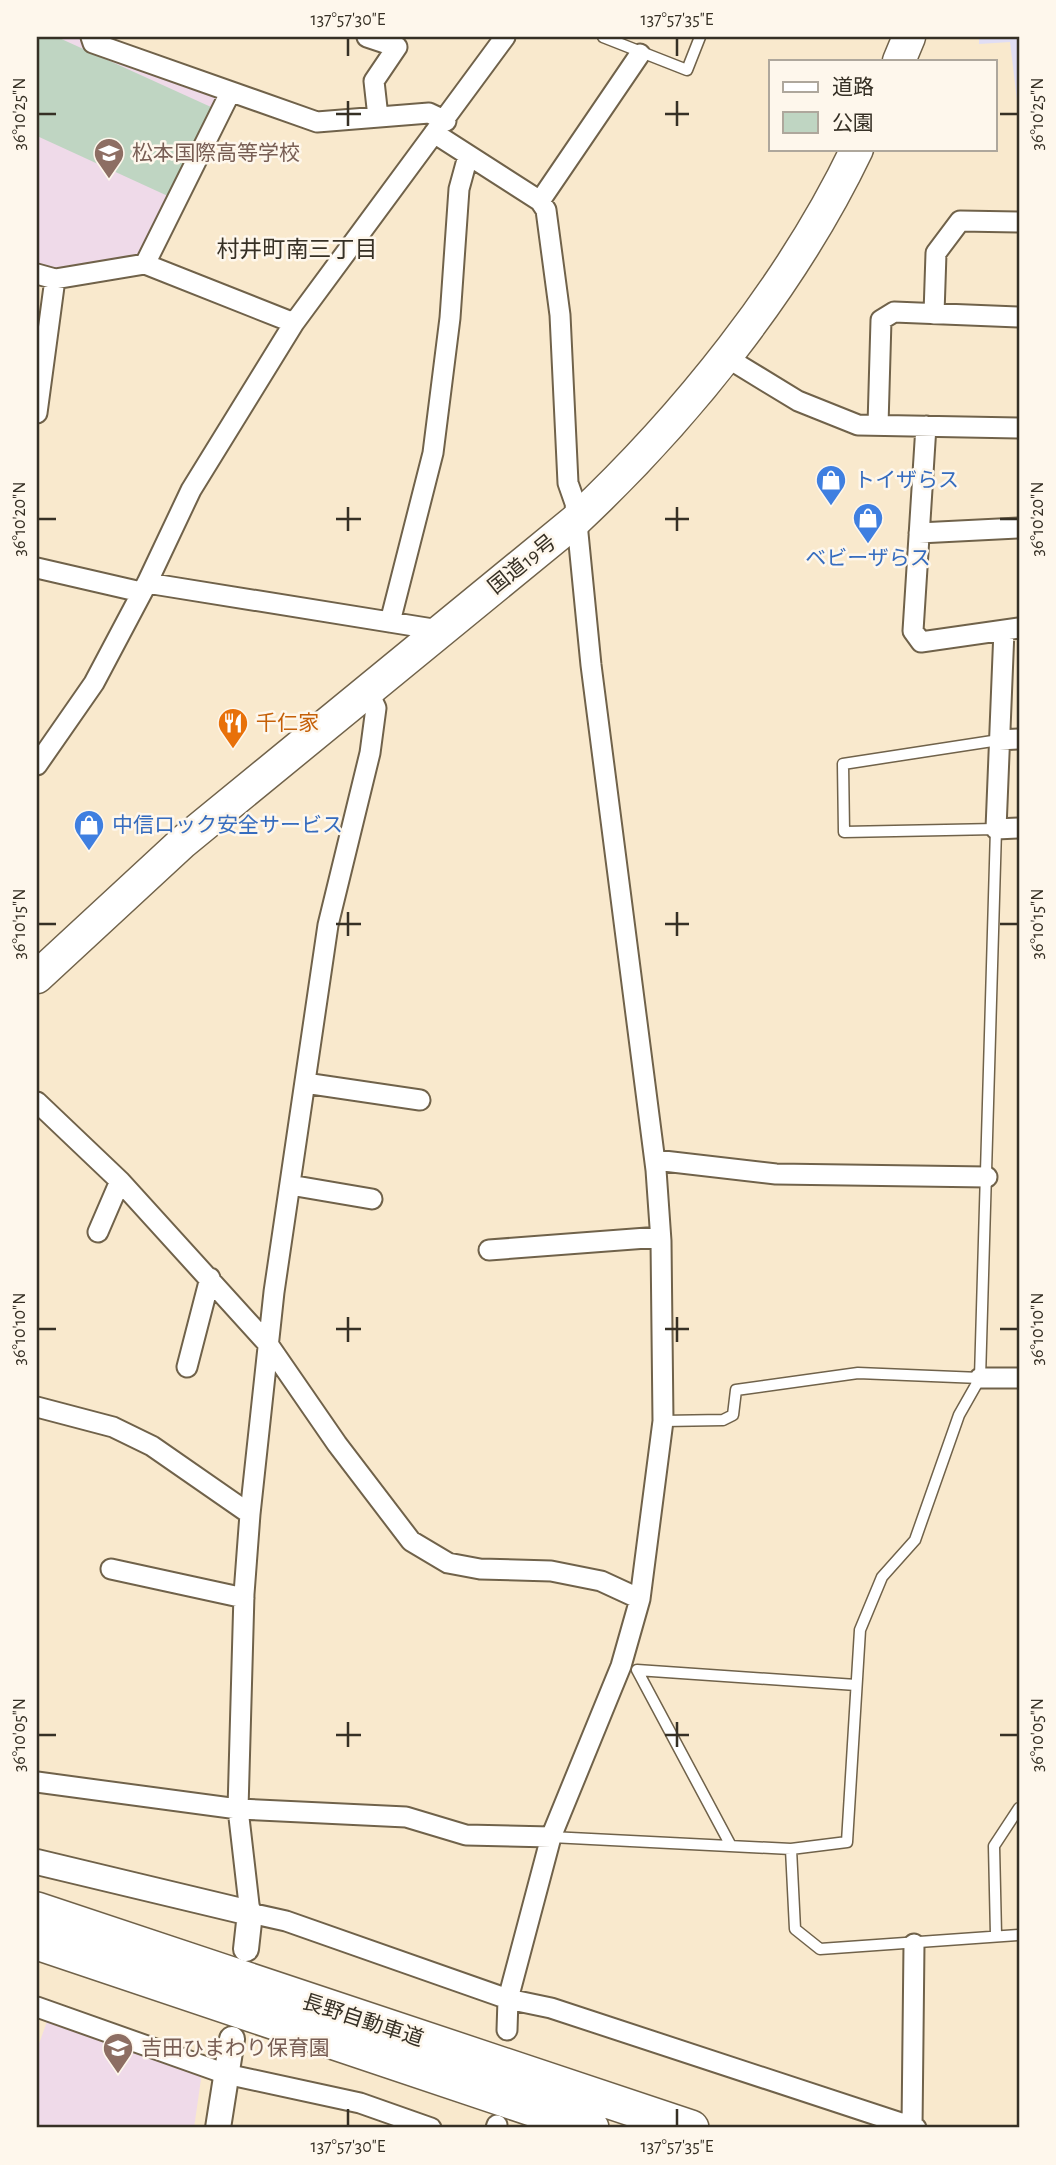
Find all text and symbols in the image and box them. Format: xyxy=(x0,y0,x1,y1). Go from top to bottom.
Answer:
text: 137°57'30"E xyxy=(310,11,386,29)
text: 137°57'35"E xyxy=(640,11,714,29)
legend xyxy=(769,60,996,150)
text: 道路 xyxy=(832,76,874,98)
text: 36°10'25"N xyxy=(11,78,29,150)
text: 36°10'25"N xyxy=(1029,78,1047,150)
text: 公園 xyxy=(832,113,874,134)
school or university icon: 松本国際高等学校 xyxy=(92,136,126,180)
place label: 松本国際高等学校 xyxy=(132,142,300,164)
district label: 村井町南三丁目 xyxy=(217,237,378,262)
shop icon: トイザらス xyxy=(814,463,848,507)
place label: トイザらス xyxy=(854,470,959,491)
text: 36°10'20"N xyxy=(11,482,29,556)
text: 36°10'20"N xyxy=(1029,482,1047,556)
shop icon: ベビーザらス xyxy=(851,501,885,545)
street label: 国道19号 xyxy=(484,530,560,598)
place label: ベビーザらス xyxy=(805,547,931,569)
restaurant icon: 千仁家 xyxy=(216,706,250,750)
place label: 千仁家 xyxy=(256,712,319,734)
shop icon: 中信ロック安全サービス xyxy=(72,808,106,852)
place label: 中信ロック安全サービス xyxy=(112,814,343,836)
text: 36°10'15"N xyxy=(11,889,29,959)
text: 36°10'15"N xyxy=(1029,889,1047,959)
text: 36°10'10"N xyxy=(11,1293,29,1365)
text: 36°10'10"N xyxy=(1029,1293,1047,1365)
text: 36°10'05"N xyxy=(11,1698,29,1772)
text: 36°10'05"N xyxy=(1029,1698,1047,1772)
street label: 長野自動車道 xyxy=(300,1990,426,2050)
school or university icon: 吉田ひまわり保育園 xyxy=(101,2031,135,2075)
place label: 吉田ひまわり保育園 xyxy=(141,2037,330,2059)
text: 137°57'30"E xyxy=(310,2138,386,2156)
text: 137°57'35"E xyxy=(640,2138,714,2156)

